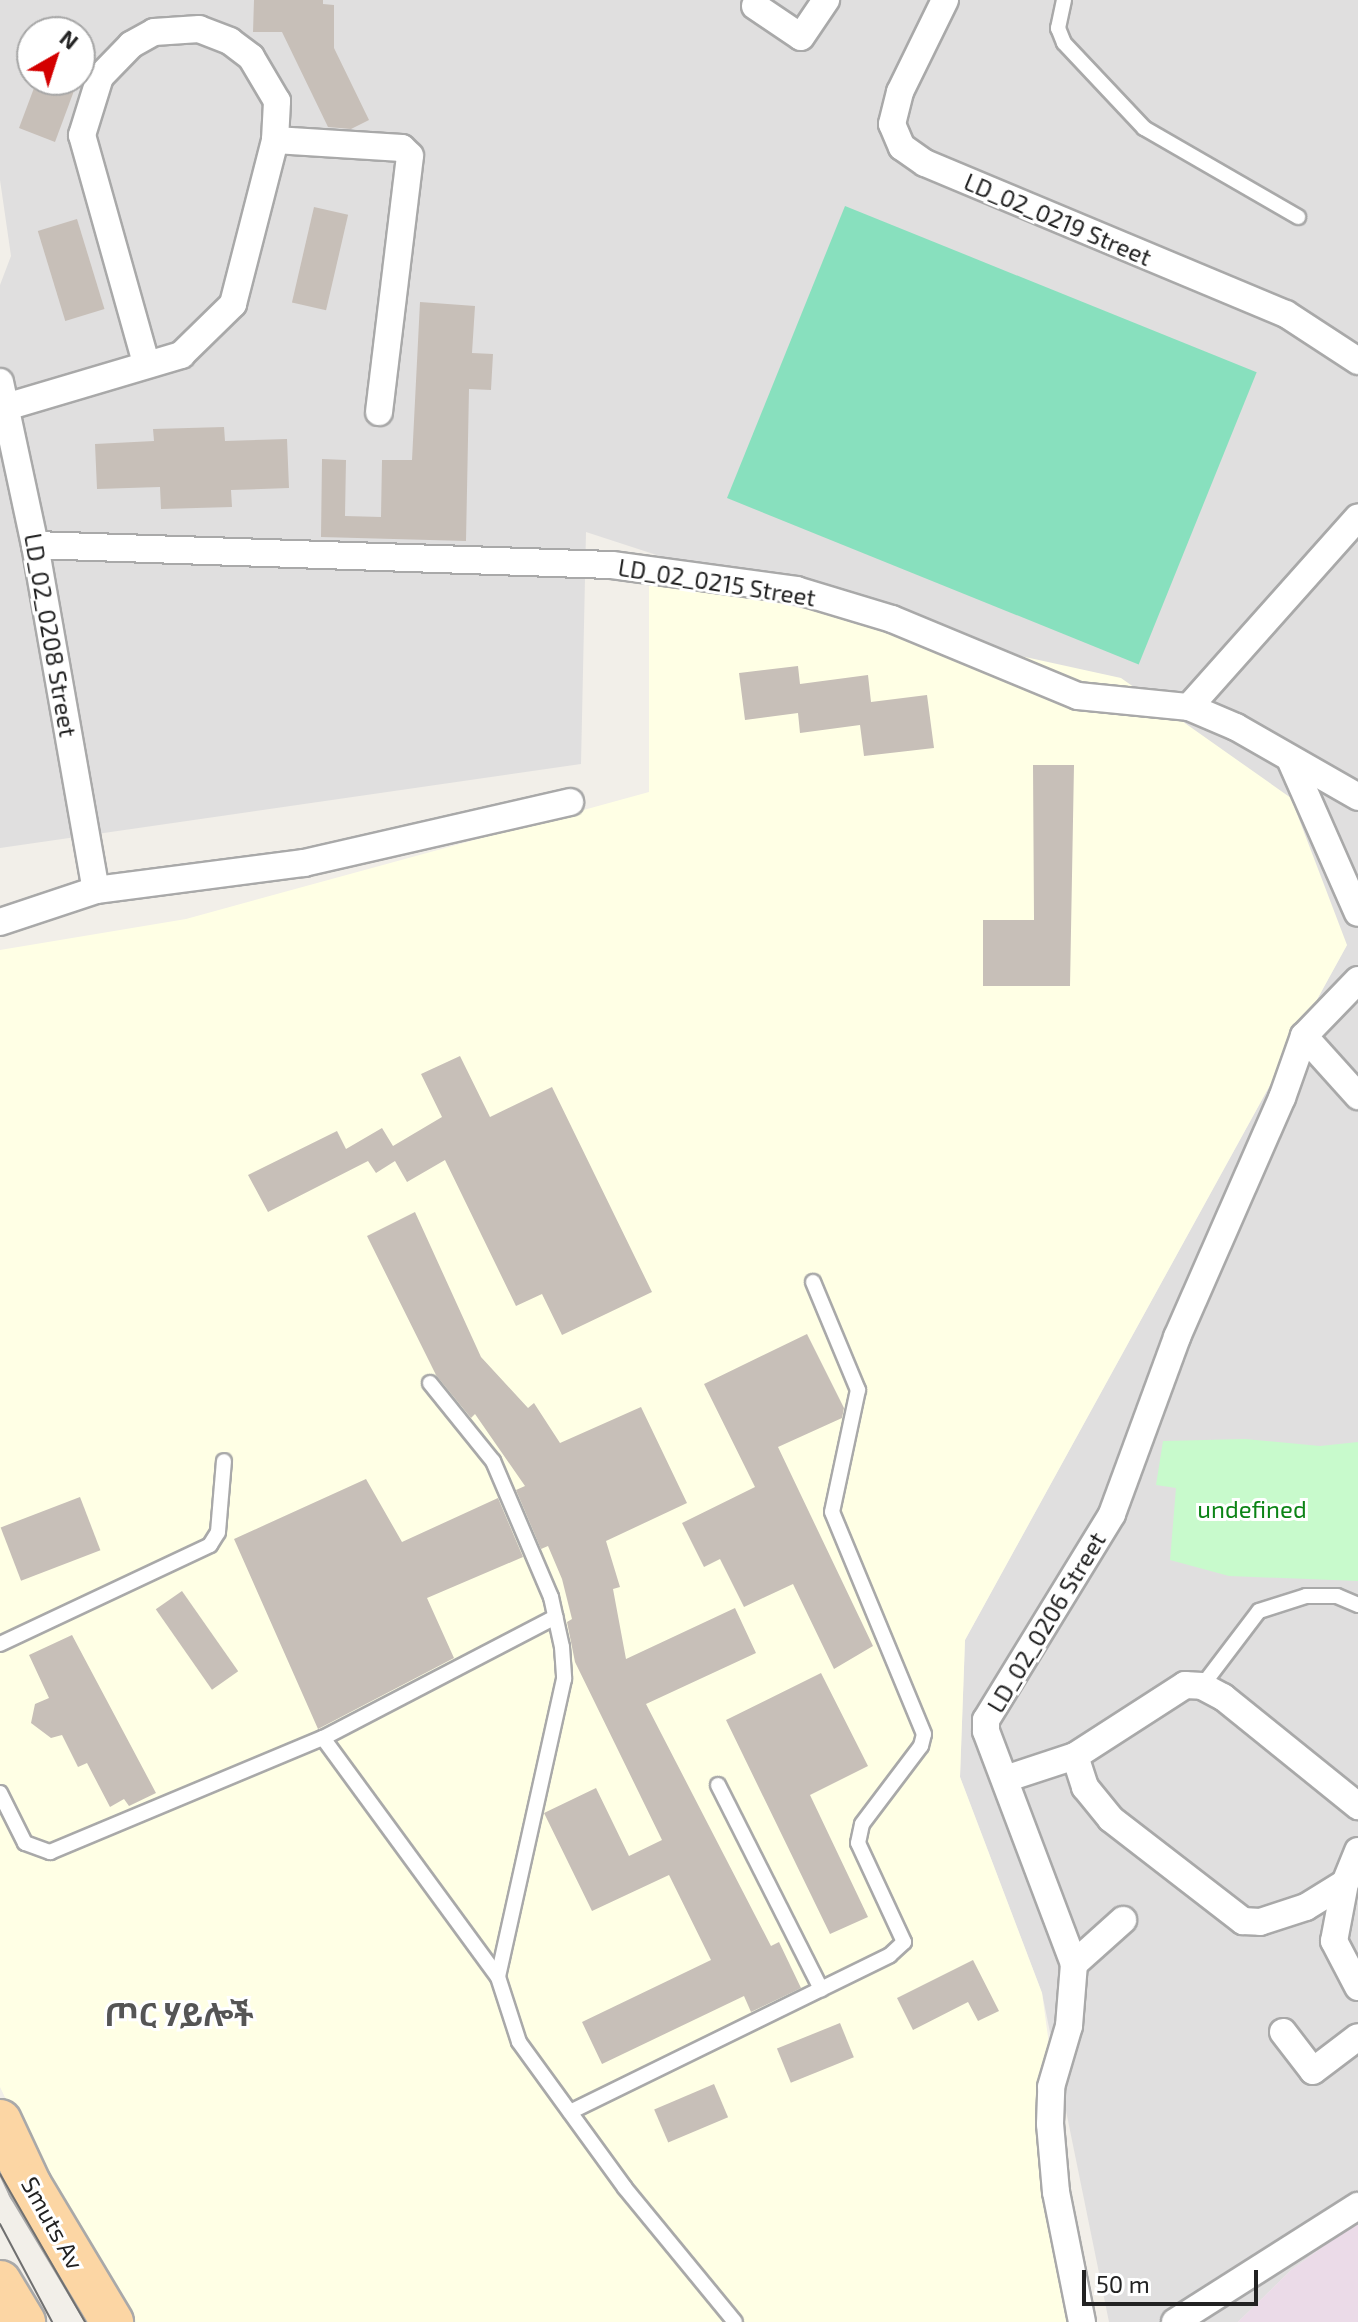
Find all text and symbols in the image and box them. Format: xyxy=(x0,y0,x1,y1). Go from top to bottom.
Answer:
north arrow xyxy=(16,16,96,96)
text: N xyxy=(55,24,84,54)
street label: LD_02_0219 Street xyxy=(960,167,1156,271)
street label: LD_02_0208 Street xyxy=(19,531,83,739)
street label: LD_02_0215 Street xyxy=(616,552,818,612)
park label: undefined xyxy=(1197,1495,1307,1523)
street label: LD_02_0206 Street xyxy=(981,1527,1111,1717)
district label: ጦር ሃይሎች xyxy=(104,1994,254,2032)
street label: Smuts Av xyxy=(16,2171,90,2275)
scale bar xyxy=(1086,2254,1262,2304)
text: 50 m xyxy=(1096,2269,1150,2298)

